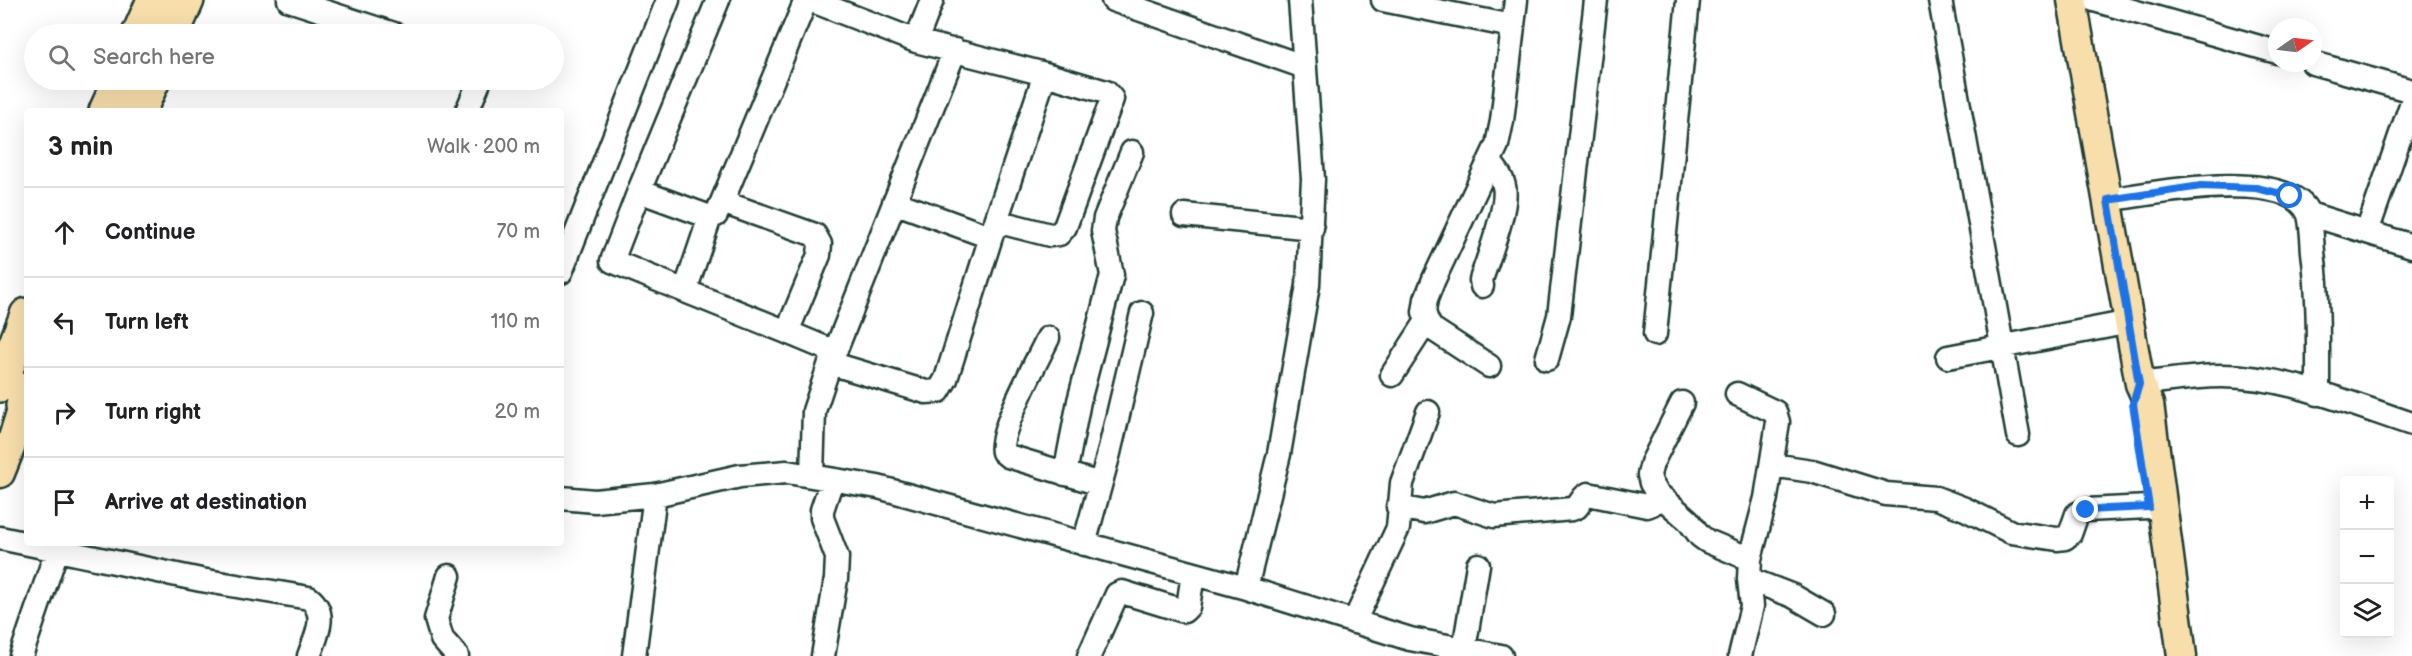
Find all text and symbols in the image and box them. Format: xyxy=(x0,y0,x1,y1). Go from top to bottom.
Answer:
north arrow xyxy=(2268,18,2322,72)
search box xyxy=(24,24,564,90)
icon: search xyxy=(45,41,78,74)
text: Search here xyxy=(93,44,215,71)
text: 3 min xyxy=(48,132,113,163)
text: Walk · 200 m xyxy=(427,135,540,159)
route start xyxy=(2276,182,2302,208)
icon: ahead xyxy=(48,216,81,249)
text: Continue xyxy=(105,219,195,246)
text: 70 m xyxy=(496,220,540,244)
icon: left xyxy=(48,306,81,339)
text: Turn left xyxy=(105,309,189,336)
text: 110 m xyxy=(491,310,540,334)
icon: right xyxy=(48,396,81,429)
text: Turn right xyxy=(105,399,201,426)
text: 20 m xyxy=(495,400,540,424)
map controls xyxy=(2340,476,2394,638)
button: + xyxy=(2340,476,2394,530)
icon: arrive xyxy=(48,486,81,519)
text: Arrive at destination xyxy=(105,489,307,516)
route end xyxy=(2072,496,2098,522)
button: − xyxy=(2340,530,2394,584)
button: layers xyxy=(2340,584,2394,638)

